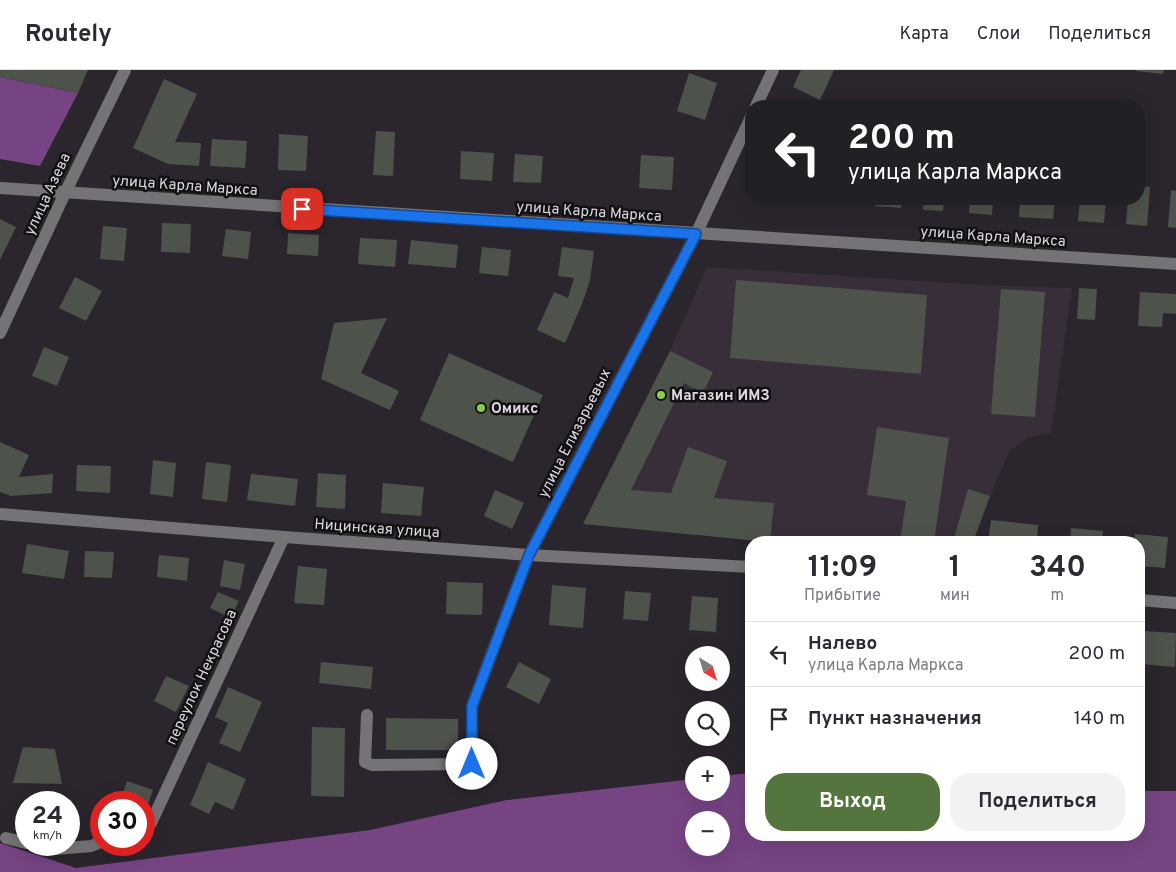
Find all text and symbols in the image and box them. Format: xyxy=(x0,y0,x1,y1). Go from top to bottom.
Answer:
text: Routely xyxy=(25,20,112,50)
text: Карта xyxy=(899,23,949,46)
text: Слои xyxy=(977,23,1020,46)
text: Поделиться xyxy=(1048,23,1151,46)
text: 200 m xyxy=(848,117,955,161)
icon: left xyxy=(765,120,830,185)
street label: улица Азева xyxy=(21,150,76,239)
text: улица Карла Маркса xyxy=(848,160,1062,187)
street label: улица Карла Маркса xyxy=(111,172,258,201)
pin xyxy=(281,188,323,230)
icon: arrive xyxy=(288,195,316,223)
street label: улица Карла Маркса xyxy=(515,198,662,227)
street label: улица Карла Маркса xyxy=(919,223,1066,252)
street label: улица Елизарьевых xyxy=(535,366,616,501)
place label: Магазин ИМЗ xyxy=(671,387,770,406)
marker: Магазин ИМЗ xyxy=(655,389,667,401)
place label: Омикс xyxy=(491,400,538,419)
marker: Омикс xyxy=(475,402,487,414)
street label: Ницинская улица xyxy=(314,516,440,543)
text: 11:09 xyxy=(808,550,877,587)
text: 1 xyxy=(949,550,961,587)
text: 340 xyxy=(1029,550,1086,587)
text: Прибытие xyxy=(804,586,881,606)
text: мин xyxy=(940,586,970,606)
text: m xyxy=(1051,586,1064,606)
street label: переулок Некрасова xyxy=(163,607,242,748)
text: Налево xyxy=(808,632,877,656)
icon: left xyxy=(765,640,793,668)
text: 200 m xyxy=(1069,642,1125,666)
north arrow xyxy=(685,646,730,691)
map controls xyxy=(685,646,730,856)
text: улица Карла Маркса xyxy=(808,656,964,676)
button: search xyxy=(685,701,730,746)
icon: arrive xyxy=(765,705,793,733)
text: Пункт назначения xyxy=(808,707,982,731)
text: 140 m xyxy=(1074,707,1125,731)
position arrow xyxy=(445,737,497,789)
button: + xyxy=(685,756,730,801)
button: Выход xyxy=(765,773,940,831)
button: Поделиться xyxy=(950,773,1125,831)
speed limit sign: 30 xyxy=(90,791,155,856)
text: 24 xyxy=(32,801,63,833)
button: − xyxy=(685,811,730,856)
text: km/h xyxy=(33,828,62,844)

